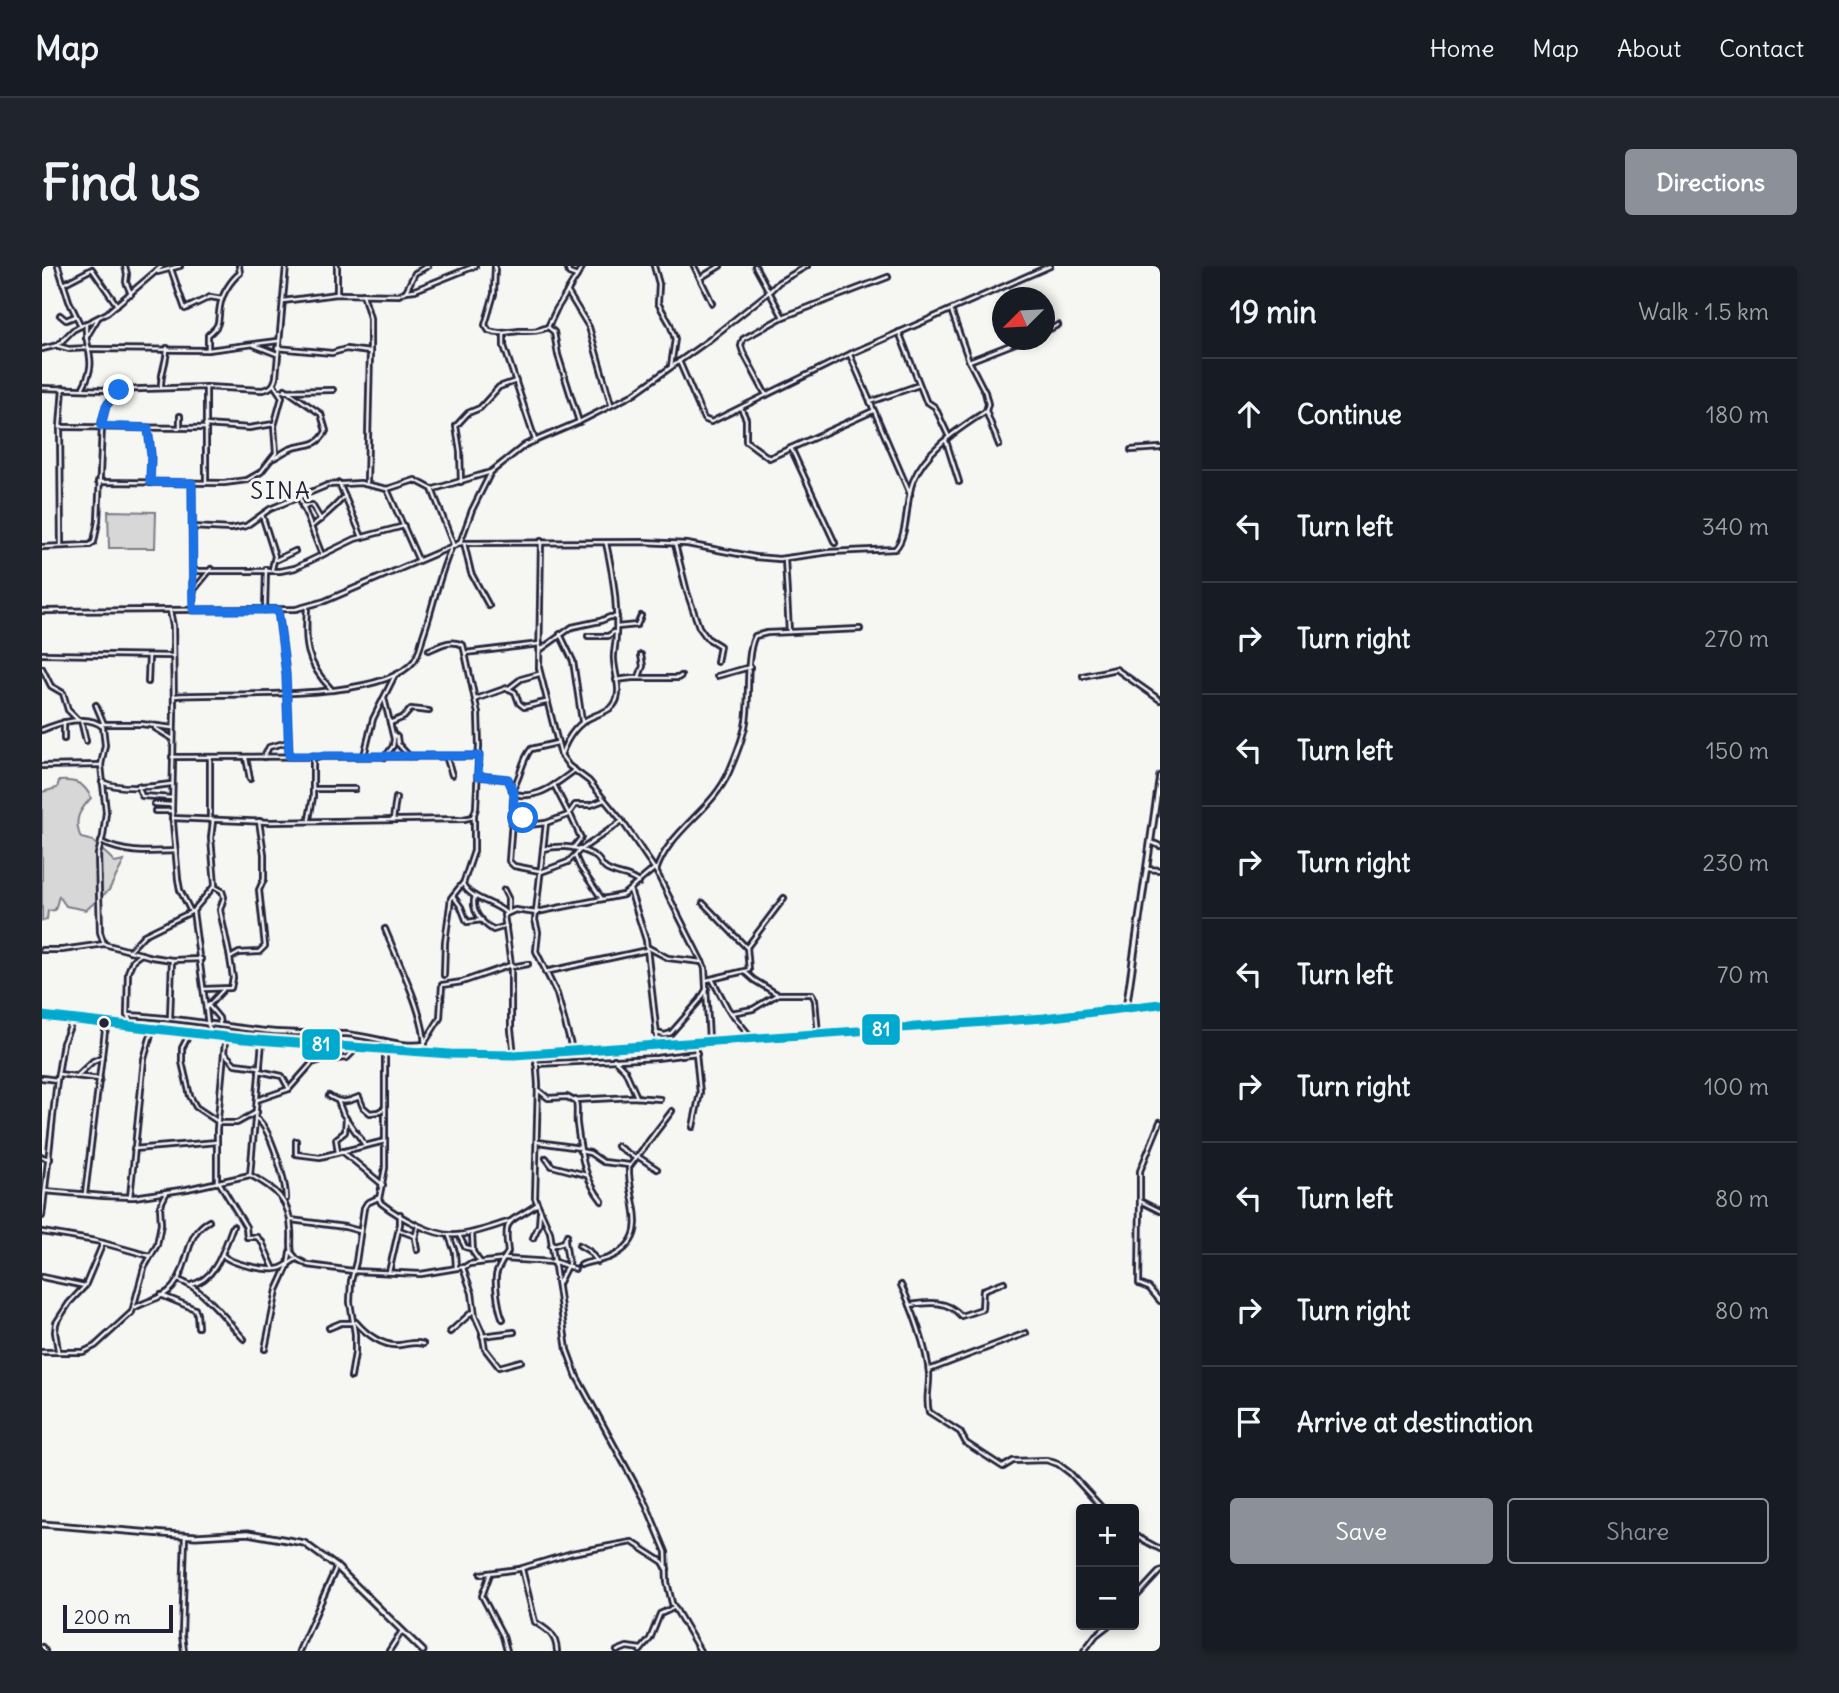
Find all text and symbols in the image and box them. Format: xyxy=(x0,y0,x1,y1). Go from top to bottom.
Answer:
text: Map xyxy=(35,27,99,69)
text: Home xyxy=(1430,33,1494,63)
text: Map xyxy=(1532,33,1579,63)
text: About xyxy=(1617,33,1681,63)
text: Contact xyxy=(1719,33,1804,63)
button: Directions xyxy=(1625,149,1797,215)
text: Find us xyxy=(42,152,200,213)
north arrow xyxy=(992,287,1055,350)
text: 19 min xyxy=(1230,293,1317,331)
text: Walk · 1.5 km xyxy=(1638,297,1769,326)
route end xyxy=(103,374,134,405)
icon: ahead xyxy=(1230,395,1268,433)
text: Continue xyxy=(1297,398,1402,431)
text: 180 m xyxy=(1706,400,1769,429)
district label: SINA xyxy=(250,476,312,505)
icon: left xyxy=(1230,507,1268,545)
text: Turn left xyxy=(1297,510,1393,543)
text: 340 m xyxy=(1702,512,1769,541)
icon: right xyxy=(1230,619,1268,657)
text: Turn right xyxy=(1297,622,1410,655)
text: 270 m xyxy=(1704,624,1769,653)
icon: left xyxy=(1230,731,1268,769)
text: Turn left xyxy=(1297,734,1393,767)
text: 150 m xyxy=(1706,736,1769,765)
route start xyxy=(507,802,538,833)
icon: right xyxy=(1230,843,1268,881)
text: Turn right xyxy=(1297,846,1410,879)
text: 230 m xyxy=(1703,848,1769,877)
icon: left xyxy=(1230,955,1268,993)
text: Turn left xyxy=(1297,958,1393,991)
text: 70 m xyxy=(1717,960,1769,989)
line badge: 81 xyxy=(861,1013,901,1046)
unlabelled marker xyxy=(97,1016,111,1030)
text: 81 xyxy=(872,1017,890,1041)
line badge: 81 xyxy=(301,1028,341,1061)
text: 81 xyxy=(312,1032,330,1056)
icon: right xyxy=(1230,1067,1268,1105)
text: Turn right xyxy=(1297,1070,1410,1103)
text: 100 m xyxy=(1704,1072,1769,1101)
icon: left xyxy=(1230,1179,1268,1217)
text: Turn left xyxy=(1297,1182,1393,1215)
text: 80 m xyxy=(1715,1184,1769,1213)
icon: right xyxy=(1230,1291,1268,1329)
text: Turn right xyxy=(1297,1294,1410,1327)
text: 80 m xyxy=(1715,1296,1769,1325)
icon: arrive xyxy=(1230,1403,1268,1441)
text: Arrive at destination xyxy=(1297,1406,1533,1439)
button: Save xyxy=(1230,1498,1493,1564)
button: Share xyxy=(1507,1498,1769,1564)
map controls xyxy=(1076,1504,1139,1630)
button: + xyxy=(1076,1504,1139,1567)
button: − xyxy=(1076,1567,1139,1630)
scale bar xyxy=(63,1602,173,1634)
text: 200 m xyxy=(74,1605,131,1629)

